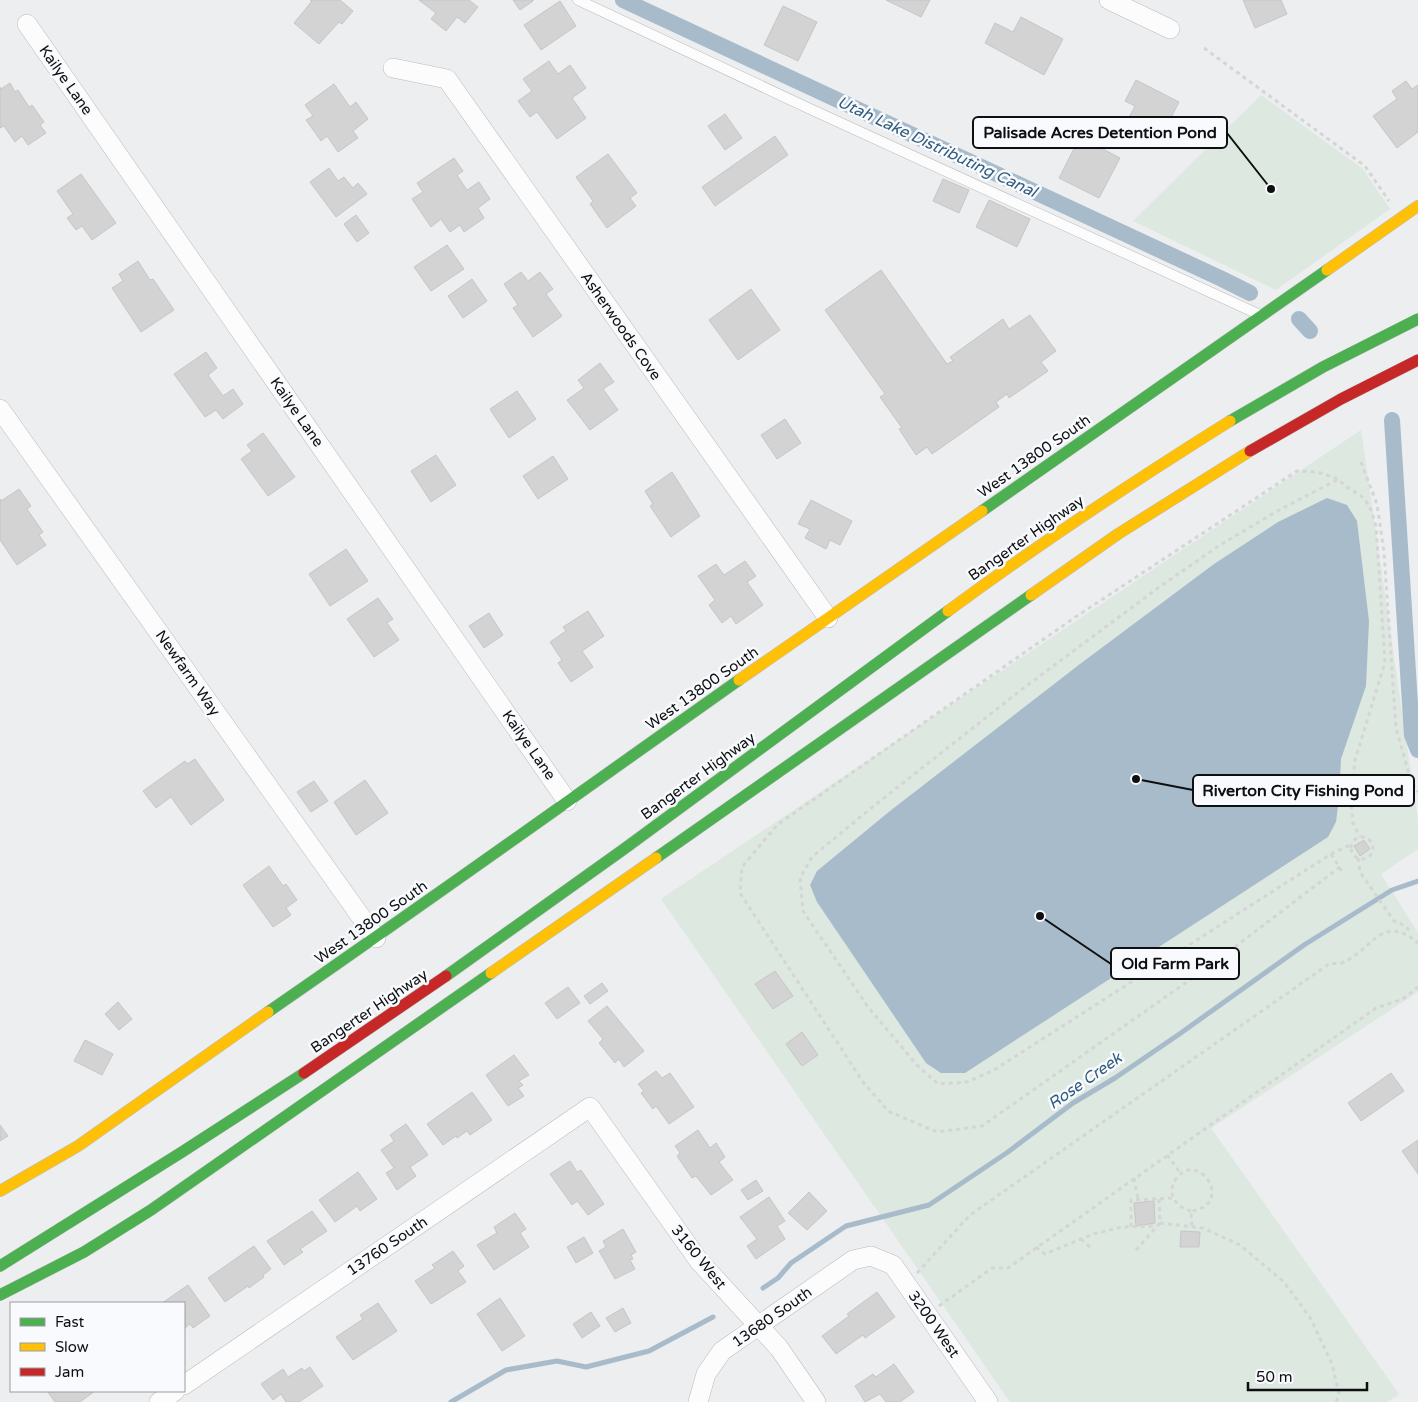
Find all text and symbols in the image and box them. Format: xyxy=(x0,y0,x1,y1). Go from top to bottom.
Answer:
street label: Kailye Lane xyxy=(35,42,97,118)
water label: Utah Lake Distributing Canal xyxy=(834,92,1042,203)
callout: Palisade Acres Detention Pond xyxy=(973,117,1227,148)
text: Palisade Acres Detention Pond xyxy=(983,123,1217,143)
street label: Asherwoods Cove xyxy=(577,268,665,384)
street label: Kailye Lane xyxy=(266,374,328,450)
street label: West 13800 South xyxy=(974,410,1094,502)
street label: Bangerter Highway xyxy=(965,491,1087,585)
street label: Newfarm Way xyxy=(152,627,224,719)
street label: West 13800 South xyxy=(642,642,762,734)
street label: Kailye Lane xyxy=(498,707,560,783)
street label: Bangerter Highway xyxy=(637,728,759,824)
callout: Riverton City Fishing Pond xyxy=(1193,775,1414,806)
text: Riverton City Fishing Pond xyxy=(1202,781,1404,801)
street label: West 13800 South xyxy=(311,876,431,968)
callout: Old Farm Park xyxy=(1111,948,1239,979)
text: Old Farm Park xyxy=(1121,954,1229,974)
street label: Bangerter Highway xyxy=(307,965,431,1057)
water label: Rose Creek xyxy=(1044,1047,1127,1114)
street label: 13760 South xyxy=(343,1212,431,1280)
street label: 3160 West xyxy=(668,1221,731,1293)
street label: 13680 South xyxy=(729,1283,815,1351)
street label: 3200 West xyxy=(904,1287,964,1361)
legend xyxy=(10,1302,185,1392)
text: Fast xyxy=(55,1313,85,1331)
text: Slow xyxy=(55,1338,89,1356)
scale bar xyxy=(1248,1360,1367,1392)
text: Jam xyxy=(55,1363,84,1381)
text: 50 m xyxy=(1256,1368,1293,1386)

